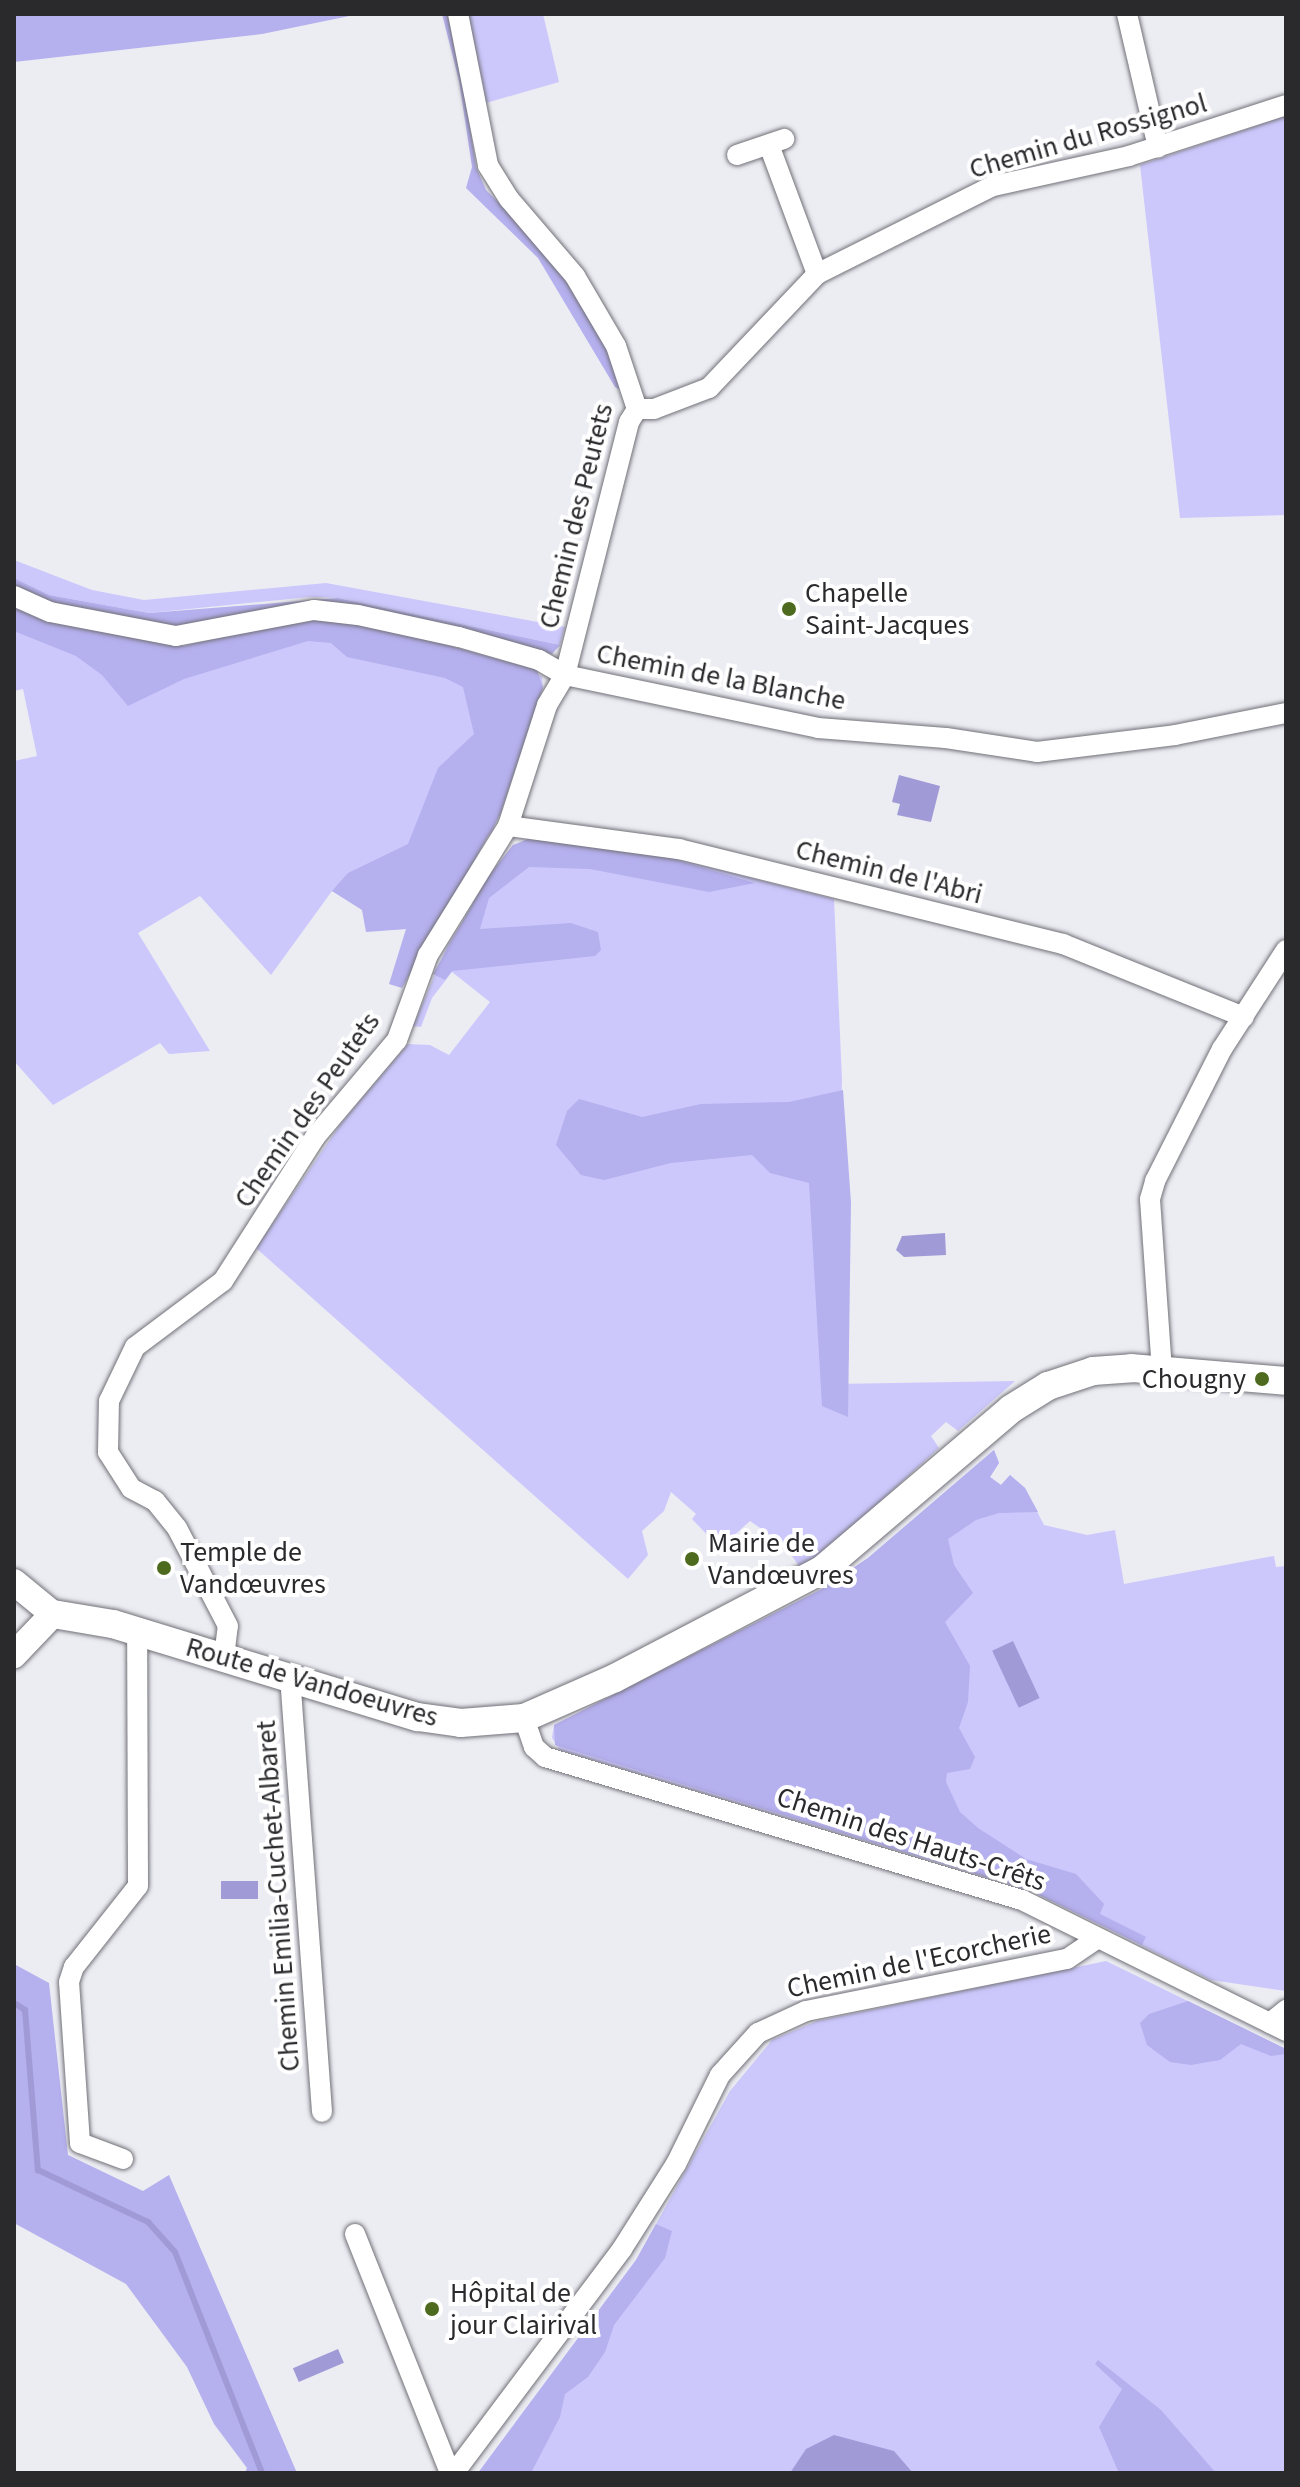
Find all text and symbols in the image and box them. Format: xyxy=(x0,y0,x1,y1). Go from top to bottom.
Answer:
street label: Chemin du Rossignol xyxy=(965,86,1211,186)
street label: Chemin des Peutets xyxy=(532,400,620,632)
place label: Chapelle Saint-Jacques xyxy=(805,576,969,642)
marker: Chapelle Saint-Jacques xyxy=(780,600,798,618)
street label: Chemin de la Blanche xyxy=(594,636,848,718)
street label: Chemin de l'Abri xyxy=(792,833,986,911)
street label: Chemin des Peutets xyxy=(227,1006,387,1214)
place label: Chougny xyxy=(1142,1362,1246,1396)
marker: Chougny xyxy=(1253,1370,1271,1388)
place label: Mairie de Vandœuvres xyxy=(708,1526,854,1592)
place label: Temple de Vandœuvres xyxy=(180,1535,326,1601)
marker: Mairie de Vandœuvres xyxy=(683,1550,701,1568)
marker: Temple de Vandœuvres xyxy=(155,1559,173,1577)
street label: Route de Vandoeuvres xyxy=(182,1630,442,1734)
street label: Chemin Emilia-Cuchet-Albaret xyxy=(249,1719,307,2073)
street label: Chemin des Hauts-Crêts xyxy=(773,1780,1049,1898)
street label: Chemin de l'Ecorcherie xyxy=(784,1917,1054,2005)
place label: Hôpital de jour Clairival xyxy=(450,2276,597,2342)
marker: Hôpital de jour Clairival xyxy=(421,2298,443,2320)

